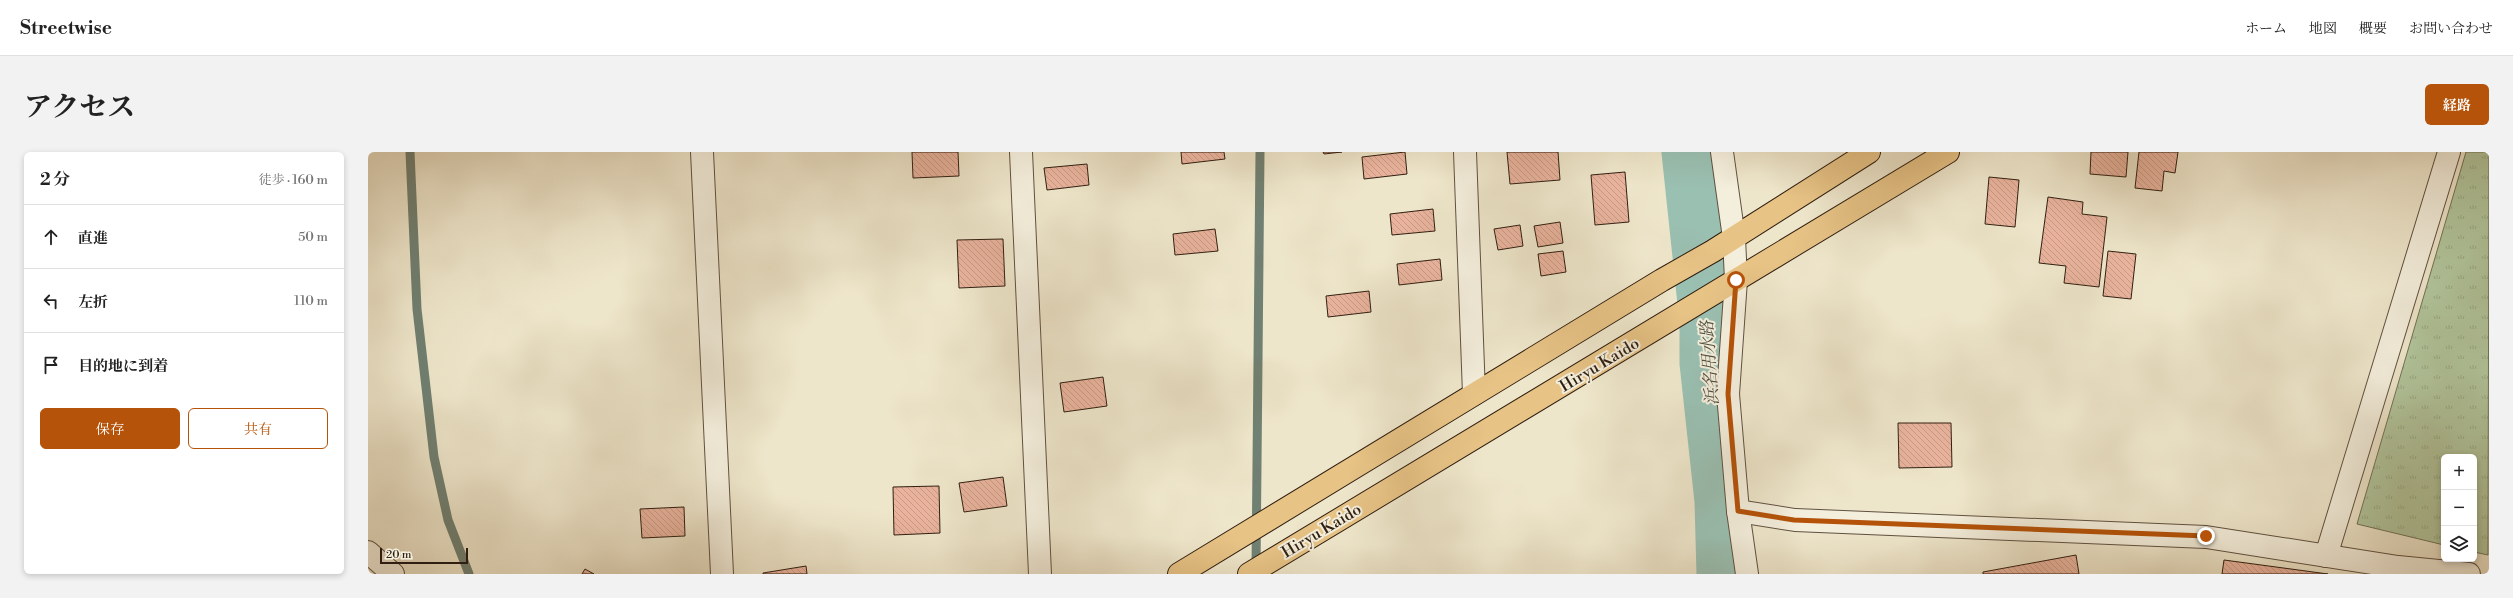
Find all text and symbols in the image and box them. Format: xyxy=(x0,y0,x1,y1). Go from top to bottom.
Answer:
text: Streetwise xyxy=(20,16,112,40)
text: ホーム xyxy=(2245,20,2287,38)
text: 地図 xyxy=(2309,20,2337,38)
text: 概要 xyxy=(2359,20,2387,38)
text: お問い合わせ xyxy=(2409,20,2493,38)
button: 経路 xyxy=(2425,84,2489,125)
text: アクセス xyxy=(24,90,135,125)
text: 2 分 xyxy=(40,169,70,191)
text: 徒歩 · 160 m xyxy=(259,172,328,188)
icon: ahead xyxy=(40,226,62,248)
text: 直進 xyxy=(78,229,108,248)
text: 50 m xyxy=(298,229,328,245)
route start xyxy=(1727,271,1745,289)
icon: left xyxy=(40,290,62,312)
text: 左折 xyxy=(78,293,108,312)
text: 110 m xyxy=(294,293,328,309)
water label: 浜名用水路 xyxy=(1696,319,1724,406)
street label: Hiryu Kaido xyxy=(1556,333,1643,396)
icon: arrive xyxy=(40,354,62,376)
text: 目的地に到着 xyxy=(78,357,168,376)
button: 保存 xyxy=(40,408,180,449)
button: 共有 xyxy=(188,408,328,449)
map controls xyxy=(2441,454,2477,562)
button: + xyxy=(2441,454,2477,490)
button: − xyxy=(2441,490,2477,526)
street label: Hiryu Kaido xyxy=(1278,499,1365,562)
button: layers xyxy=(2441,526,2477,562)
route end xyxy=(2197,527,2215,545)
scale bar xyxy=(380,546,468,565)
text: 20 m xyxy=(386,548,411,562)

